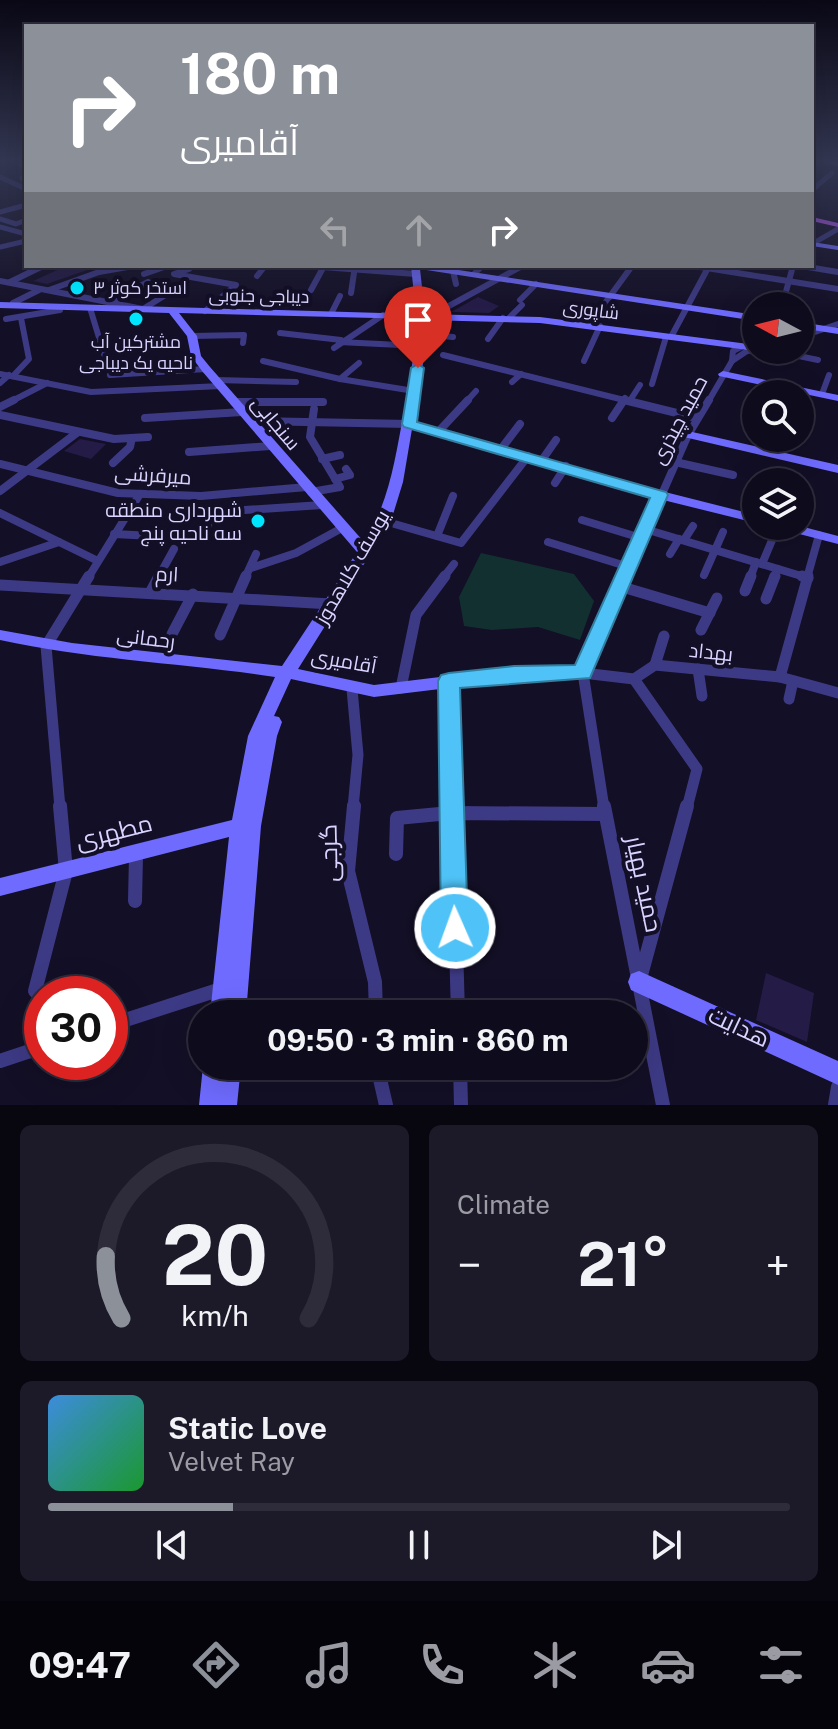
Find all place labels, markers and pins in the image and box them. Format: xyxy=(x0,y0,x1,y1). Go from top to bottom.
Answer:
place label: استخر کوثر ۳ xyxy=(93,277,187,299)
marker: استخر کوثر ۳ xyxy=(68,279,86,297)
pin xyxy=(384,286,452,368)
marker: مشترکین آب ناحیه یک دیباجی xyxy=(127,310,145,328)
place label: مشترکین آب ناحیه یک دیباجی xyxy=(79,331,193,374)
place label: شهرداری منطقه سه ناحیه پنج xyxy=(105,498,242,547)
marker: شهرداری منطقه سه ناحیه پنج xyxy=(249,512,267,530)

